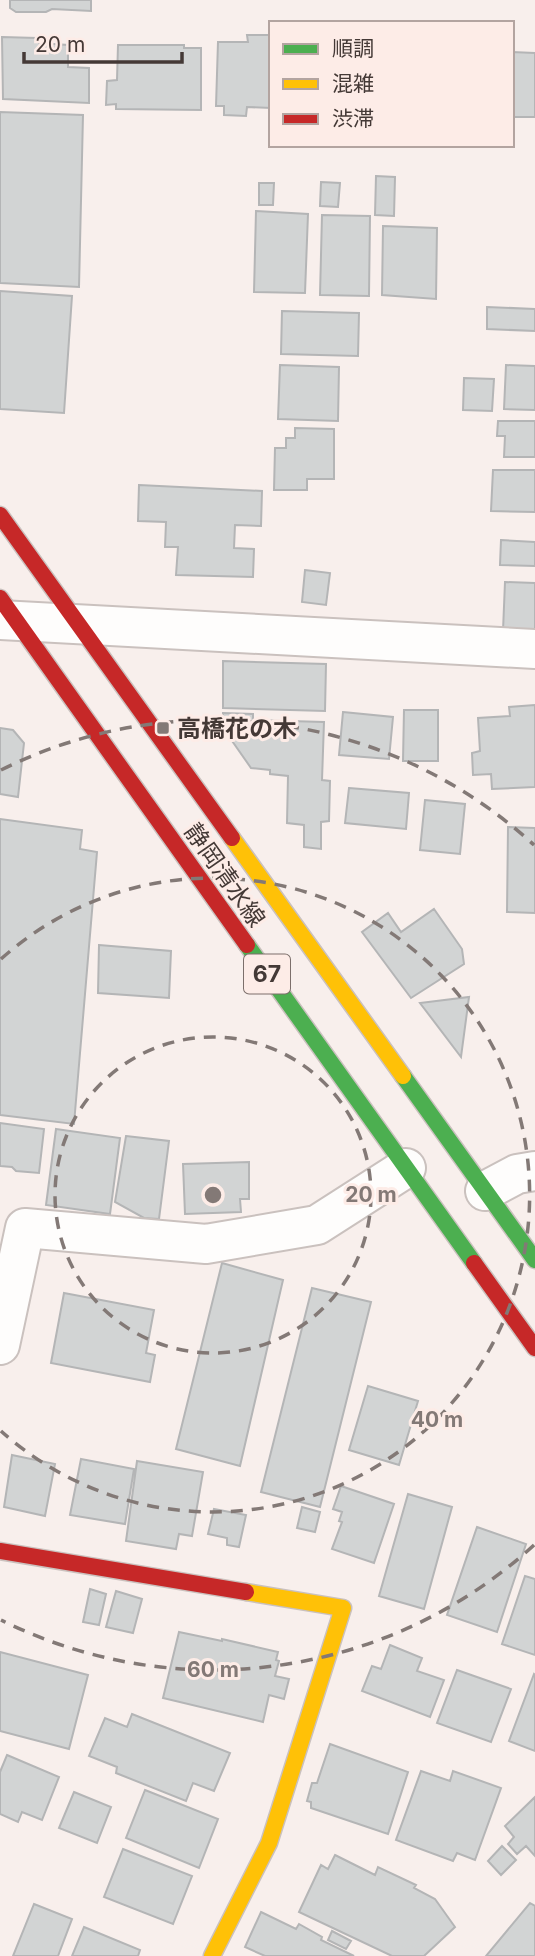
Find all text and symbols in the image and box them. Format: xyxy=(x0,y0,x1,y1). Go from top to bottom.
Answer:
scale bar xyxy=(24,21,182,65)
legend xyxy=(269,21,514,147)
text: 20 m xyxy=(35,32,85,57)
text: 順調 xyxy=(332,36,374,61)
text: 混雑 xyxy=(332,71,374,96)
text: 渋滞 xyxy=(332,106,374,131)
place label: 高橋花の木 xyxy=(177,714,297,743)
marker: 高橋花の木 xyxy=(155,720,171,736)
street label: 静岡清水線 xyxy=(179,818,271,932)
road number: 67 xyxy=(244,954,290,993)
text: 20 m xyxy=(345,1182,397,1207)
centre of rings xyxy=(201,1183,225,1207)
text: 40 m xyxy=(411,1407,463,1432)
text: 60 m xyxy=(187,1657,239,1682)

